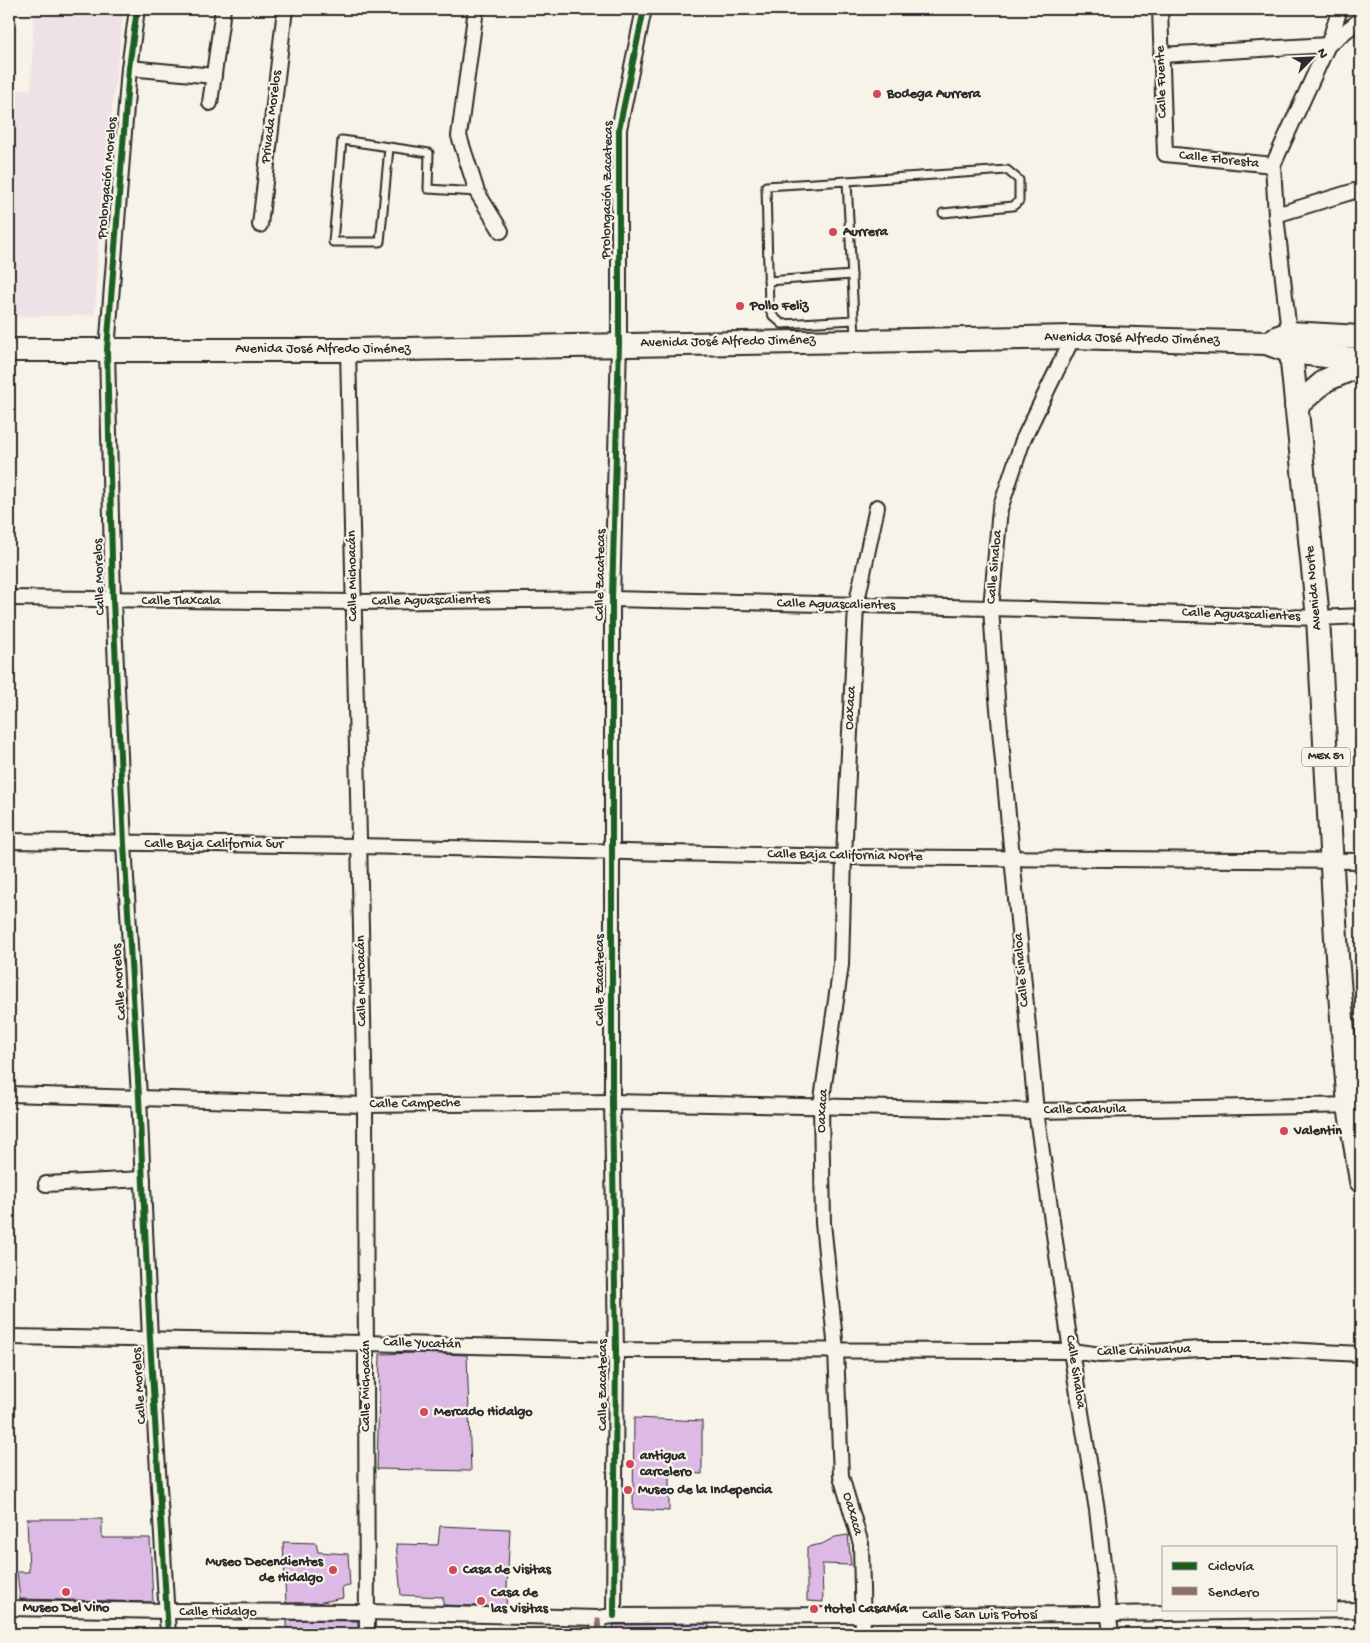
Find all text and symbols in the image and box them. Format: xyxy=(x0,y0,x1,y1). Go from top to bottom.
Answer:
north arrow xyxy=(1288,32,1338,82)
street label: Calle Fuente xyxy=(1152,45,1172,119)
text: N xyxy=(1312,46,1331,61)
street label: Privada Morelos xyxy=(258,69,286,165)
place label: Bodega Aurrera xyxy=(886,86,982,103)
marker: Bodega Aurrera xyxy=(871,88,883,100)
street label: Prolongación Morelos xyxy=(94,115,122,241)
street label: Prolongación Zacatecas xyxy=(598,120,618,260)
street label: Calle Floresta xyxy=(1178,147,1261,173)
place label: Aurrera xyxy=(842,224,889,241)
marker: Aurrera xyxy=(827,226,839,238)
place label: Pollo Feliz xyxy=(749,298,809,315)
marker: Pollo Feliz xyxy=(734,300,746,312)
street label: Avenida José Alfredo Jiménez xyxy=(1044,329,1221,349)
street label: Avenida José Alfredo Jiménez xyxy=(640,332,817,352)
street label: Avenida José Alfredo Jiménez xyxy=(235,341,411,358)
street label: Calle Zacatecas xyxy=(592,528,610,621)
street label: Calle Sinaloa xyxy=(983,528,1007,605)
street label: Calle Michoacán xyxy=(344,530,362,622)
street label: Calle Morelos xyxy=(90,538,110,616)
street label: Avenida Norte xyxy=(1302,544,1326,631)
street label: Calle Aguascalientes xyxy=(372,591,491,611)
street label: Calle Tlaxcala xyxy=(141,593,222,610)
street label: Calle Aguascalientes xyxy=(777,595,896,615)
street label: Calle Aguascalientes xyxy=(1182,604,1301,626)
street label: Oaxaca xyxy=(841,684,861,730)
road number: MEX 51 xyxy=(1302,748,1350,766)
street label: Calle Baja California Sur xyxy=(145,836,285,853)
street label: Calle Baja California Norte xyxy=(767,846,924,866)
street label: Calle Sinaloa xyxy=(1010,931,1034,1008)
street label: Calle Zacatecas xyxy=(592,933,609,1026)
street label: Calle Michoacán xyxy=(353,935,371,1027)
street label: Calle Morelos xyxy=(109,942,131,1021)
street label: Oaxaca xyxy=(813,1087,833,1133)
street label: Calle Campeche xyxy=(369,1095,461,1113)
street label: Calle Coahuila xyxy=(1044,1101,1128,1119)
place label: Valentin xyxy=(1293,1123,1342,1140)
marker: Valentin xyxy=(1278,1125,1290,1137)
street label: Calle Yucatán xyxy=(383,1334,462,1354)
street label: Calle Sinaloa xyxy=(1061,1334,1089,1411)
street label: Calle Zacatecas xyxy=(595,1338,612,1431)
street label: Calle Michoacán xyxy=(358,1340,375,1432)
street label: Calle Chihuahua xyxy=(1097,1341,1192,1361)
street label: Calle Morelos xyxy=(129,1346,151,1425)
place label: Mercado Hidalgo xyxy=(434,1404,533,1421)
marker: Mercado Hidalgo xyxy=(418,1406,430,1418)
place label: antigua carcelero xyxy=(639,1448,693,1481)
marker: antigua carcelero xyxy=(624,1458,636,1470)
place label: Museo de la Indepencia xyxy=(638,1482,773,1499)
marker: Museo de la Indepencia xyxy=(622,1484,634,1496)
street label: Oaxaca xyxy=(838,1491,867,1539)
legend xyxy=(1162,1546,1338,1610)
place label: Museo Decendientes de Hidalgo xyxy=(206,1554,324,1587)
text: Ciclovía xyxy=(1208,1558,1254,1576)
place label: Casa de Visitas xyxy=(462,1562,552,1579)
marker: Museo Decendientes de Hidalgo xyxy=(327,1564,339,1576)
marker: Casa de Visitas xyxy=(447,1564,459,1576)
text: Sendero xyxy=(1208,1584,1260,1602)
place label: Casa de las Visitas xyxy=(490,1585,549,1618)
marker: Museo Del Vino xyxy=(60,1586,72,1598)
marker: Casa de las Visitas xyxy=(475,1595,487,1607)
place label: Museo Del Vino xyxy=(23,1600,110,1617)
place label: Hotel CasaMía xyxy=(824,1601,909,1618)
marker: Hotel CasaMía xyxy=(808,1603,820,1615)
street label: Calle Hidalgo xyxy=(179,1604,257,1621)
street label: Calle San Luis Potosí xyxy=(922,1607,1039,1624)

